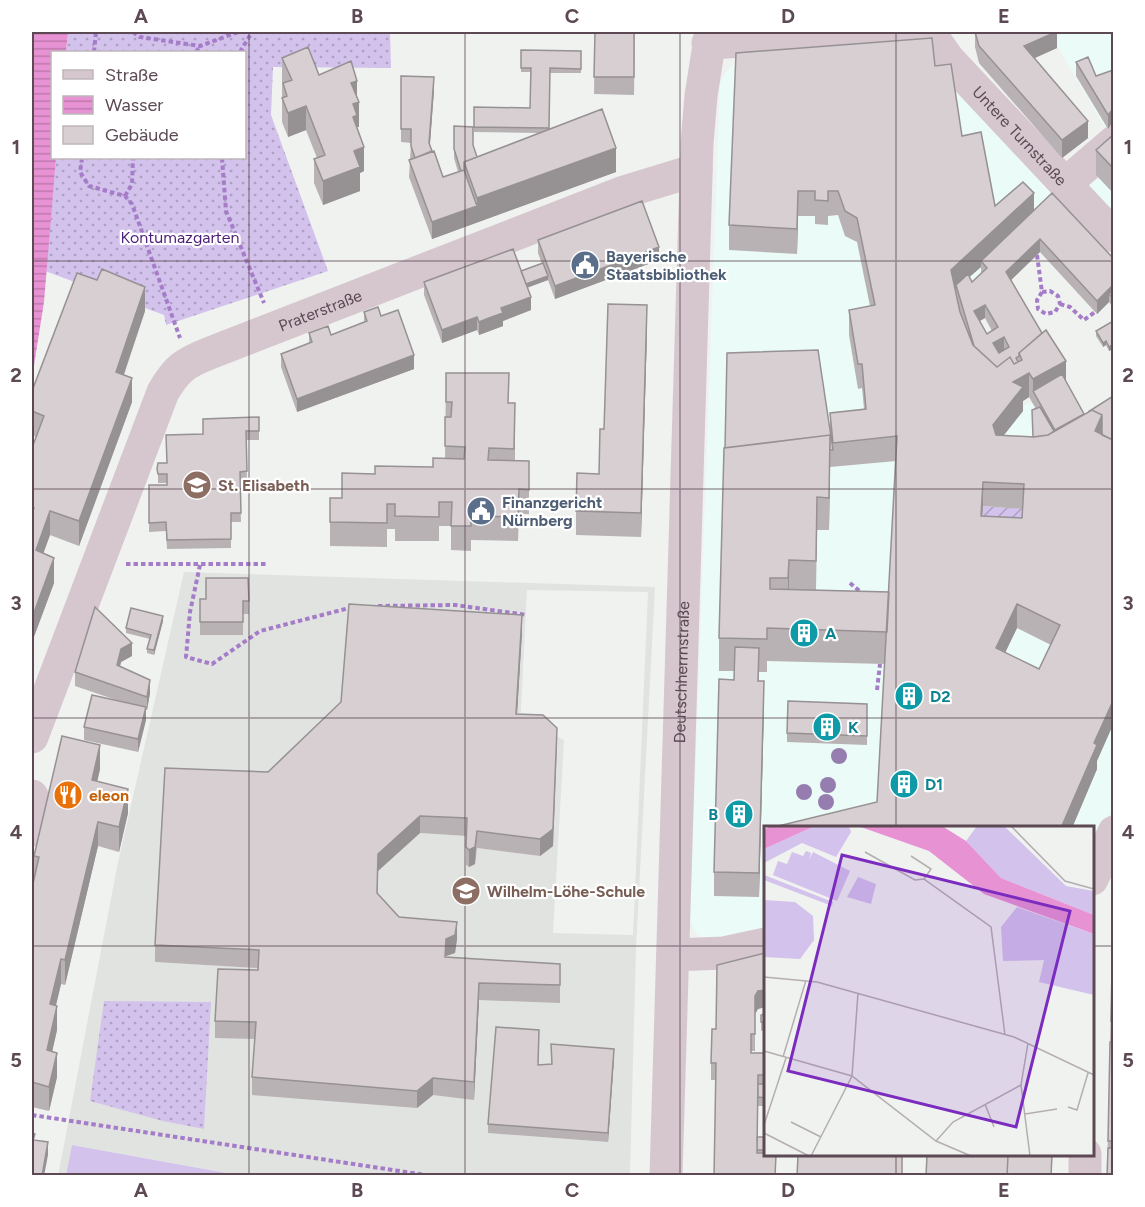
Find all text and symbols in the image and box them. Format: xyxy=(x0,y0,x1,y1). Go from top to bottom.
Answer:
text: A xyxy=(134,4,149,28)
text: B xyxy=(351,4,363,28)
text: C xyxy=(565,4,579,28)
text: D xyxy=(781,4,795,28)
text: E xyxy=(998,4,1010,28)
legend xyxy=(51,51,246,159)
text: Straße xyxy=(105,64,158,86)
street label: Untere Turnstraße xyxy=(968,82,1071,190)
text: Wasser xyxy=(105,94,163,116)
text: Gebäude xyxy=(105,124,179,146)
text: 1 xyxy=(12,135,20,159)
text: 1 xyxy=(1124,135,1132,159)
park label: Kontumazgarten xyxy=(120,228,240,247)
place label: Bayerische Staatsbibliothek xyxy=(606,247,727,284)
public building icon: Bayerische Staatsbibliothek xyxy=(569,249,601,281)
street label: Praterstraße xyxy=(276,286,365,335)
text: 2 xyxy=(10,363,22,387)
text: 2 xyxy=(1122,363,1134,387)
school or university icon: St. Elisabeth xyxy=(181,469,213,501)
place label: St. Elisabeth xyxy=(218,476,309,495)
place label: Finanzgericht Nürnberg xyxy=(502,493,602,530)
public building icon: Finanzgericht Nürnberg xyxy=(465,495,497,527)
text: 3 xyxy=(10,591,22,615)
text: 3 xyxy=(1122,591,1134,615)
street label: Deutschherrnstraße xyxy=(670,601,693,744)
building icon: A xyxy=(788,617,820,649)
place label: A xyxy=(825,624,837,643)
building icon: D2 xyxy=(893,680,925,712)
place label: D2 xyxy=(930,687,950,706)
building icon: K xyxy=(811,711,843,743)
place label: K xyxy=(848,718,859,737)
building icon: D1 xyxy=(888,768,920,800)
place label: D1 xyxy=(925,775,943,794)
restaurant icon: eleon xyxy=(52,779,84,811)
place label: eleon xyxy=(89,786,129,805)
building icon: B xyxy=(723,798,755,830)
place label: B xyxy=(708,805,718,824)
text: 4 xyxy=(10,820,23,844)
text: 4 xyxy=(1122,820,1135,844)
inset map xyxy=(764,826,1094,1156)
school or university icon: Wilhelm-Löhe-Schule xyxy=(450,875,482,907)
place label: Wilhelm-Löhe-Schule xyxy=(487,882,645,901)
text: 5 xyxy=(10,1048,22,1072)
text: 5 xyxy=(1122,1048,1134,1072)
text: A xyxy=(134,1178,149,1202)
text: B xyxy=(351,1178,363,1202)
text: C xyxy=(565,1178,579,1202)
text: D xyxy=(781,1178,795,1202)
text: E xyxy=(998,1178,1010,1202)

